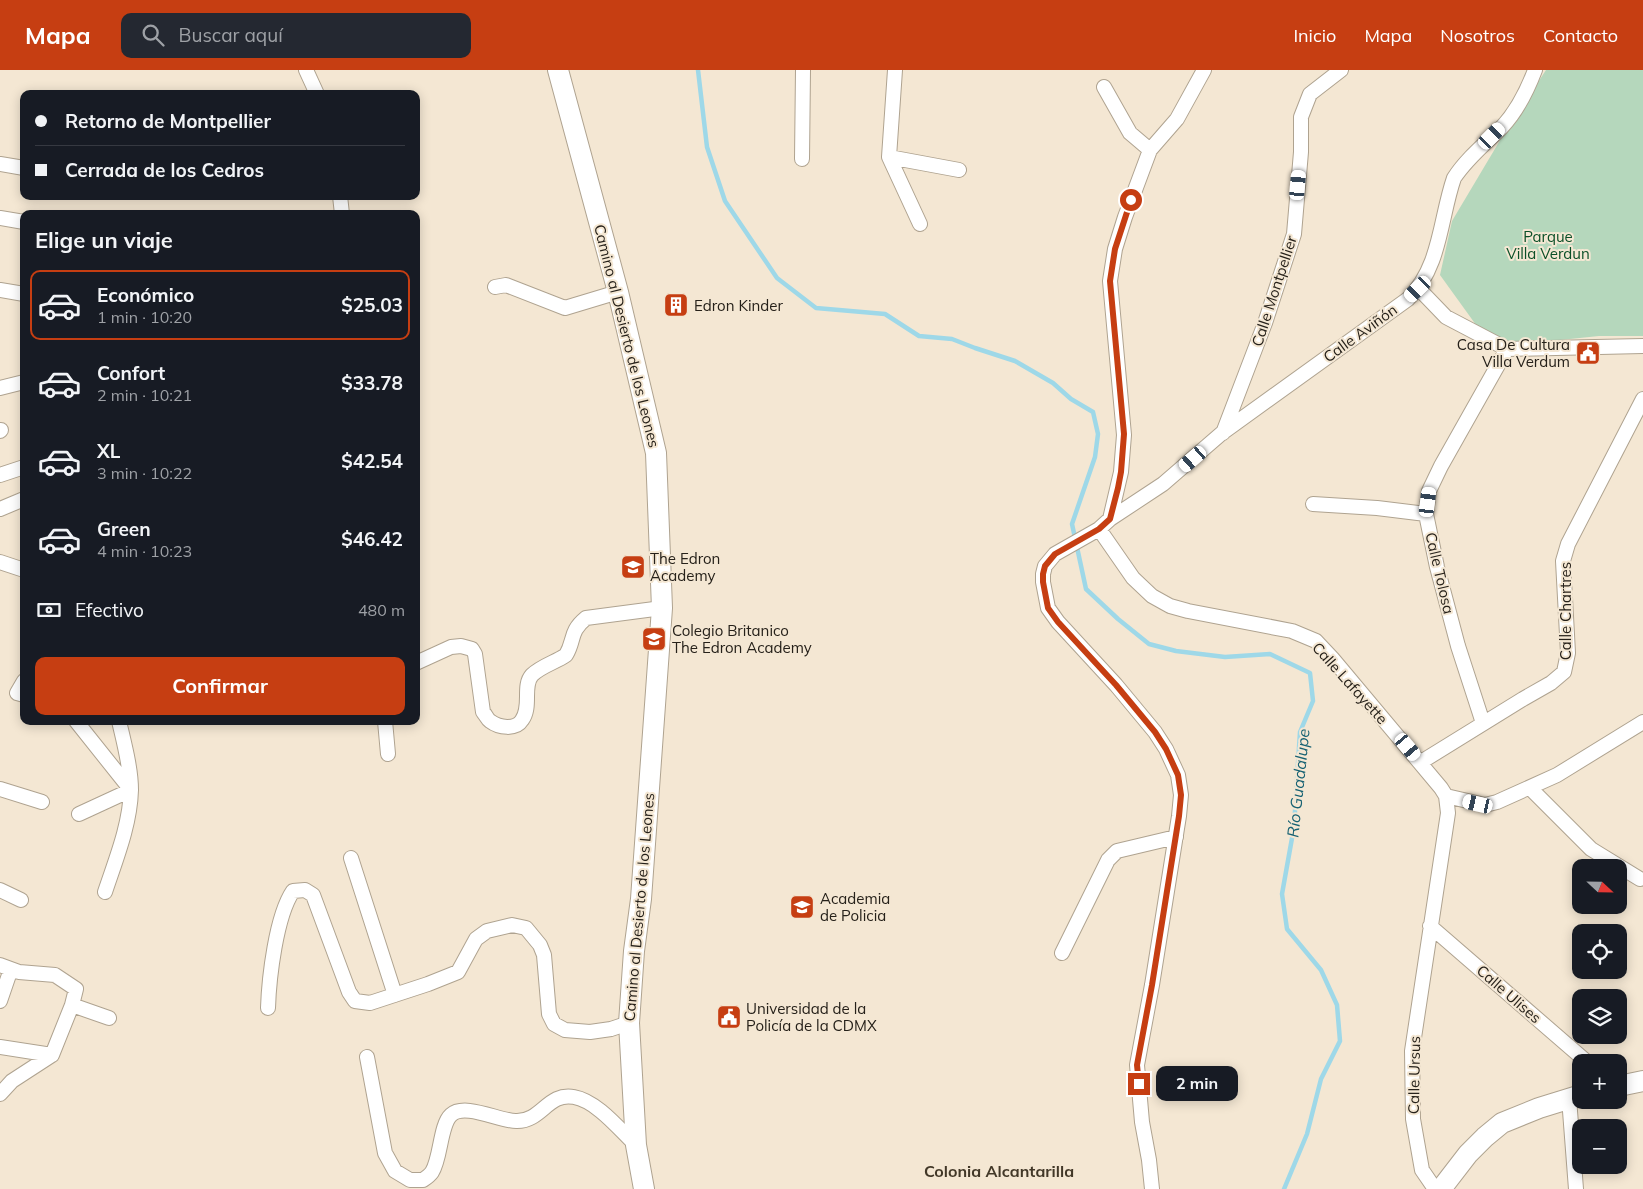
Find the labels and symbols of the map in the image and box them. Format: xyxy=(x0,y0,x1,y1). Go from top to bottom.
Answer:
car xyxy=(1476,120,1507,152)
car xyxy=(1289,169,1306,201)
route start xyxy=(1120,189,1142,211)
street label: Camino al Desierto de los Leones xyxy=(590,222,664,450)
park label: Parque Villa Verdun xyxy=(1506,227,1590,263)
street label: Calle Montpellier xyxy=(1247,233,1301,349)
car xyxy=(1402,273,1434,305)
building icon: Edron Kinder xyxy=(663,292,689,318)
place label: Edron Kinder xyxy=(694,296,783,315)
street label: Calle Aviñón xyxy=(1319,300,1401,366)
place label: Casa De Cultura Villa Verdum xyxy=(1457,335,1570,371)
public building icon: Casa De Cultura Villa Verdum xyxy=(1575,340,1601,366)
car xyxy=(1176,443,1209,475)
car xyxy=(1418,486,1437,518)
street label: Calle Tolosa xyxy=(1421,530,1459,616)
place label: The Edron Academy xyxy=(650,549,720,585)
school or university icon: The Edron Academy xyxy=(620,554,646,580)
street label: Calle Chartres xyxy=(1556,562,1575,660)
place label: Colegio Britanico The Edron Academy xyxy=(672,621,812,657)
school or university icon: Colegio Britanico The Edron Academy xyxy=(641,626,667,652)
street label: Calle Lafayette xyxy=(1308,638,1392,728)
water label: Río Guadalupe xyxy=(1282,727,1314,838)
car xyxy=(1392,731,1423,763)
street label: Camino al Desierto de los Leones xyxy=(620,792,658,1022)
car xyxy=(1461,793,1494,815)
north arrow xyxy=(1572,859,1628,914)
place label: Academia de Policia xyxy=(820,889,890,925)
school or university icon: Academia de Policia xyxy=(789,894,815,920)
street label: Calle Ulises xyxy=(1473,961,1545,1027)
place label: Universidad de la Policía de la CDMX xyxy=(746,999,877,1035)
public building icon: Universidad de la Policía de la CDMX xyxy=(716,1004,742,1030)
street label: Calle Ursus xyxy=(1404,1036,1424,1114)
callout: 2 min xyxy=(1156,1066,1239,1102)
route end xyxy=(1128,1073,1150,1095)
district label: Colonia Alcantarilla xyxy=(924,1161,1074,1181)

